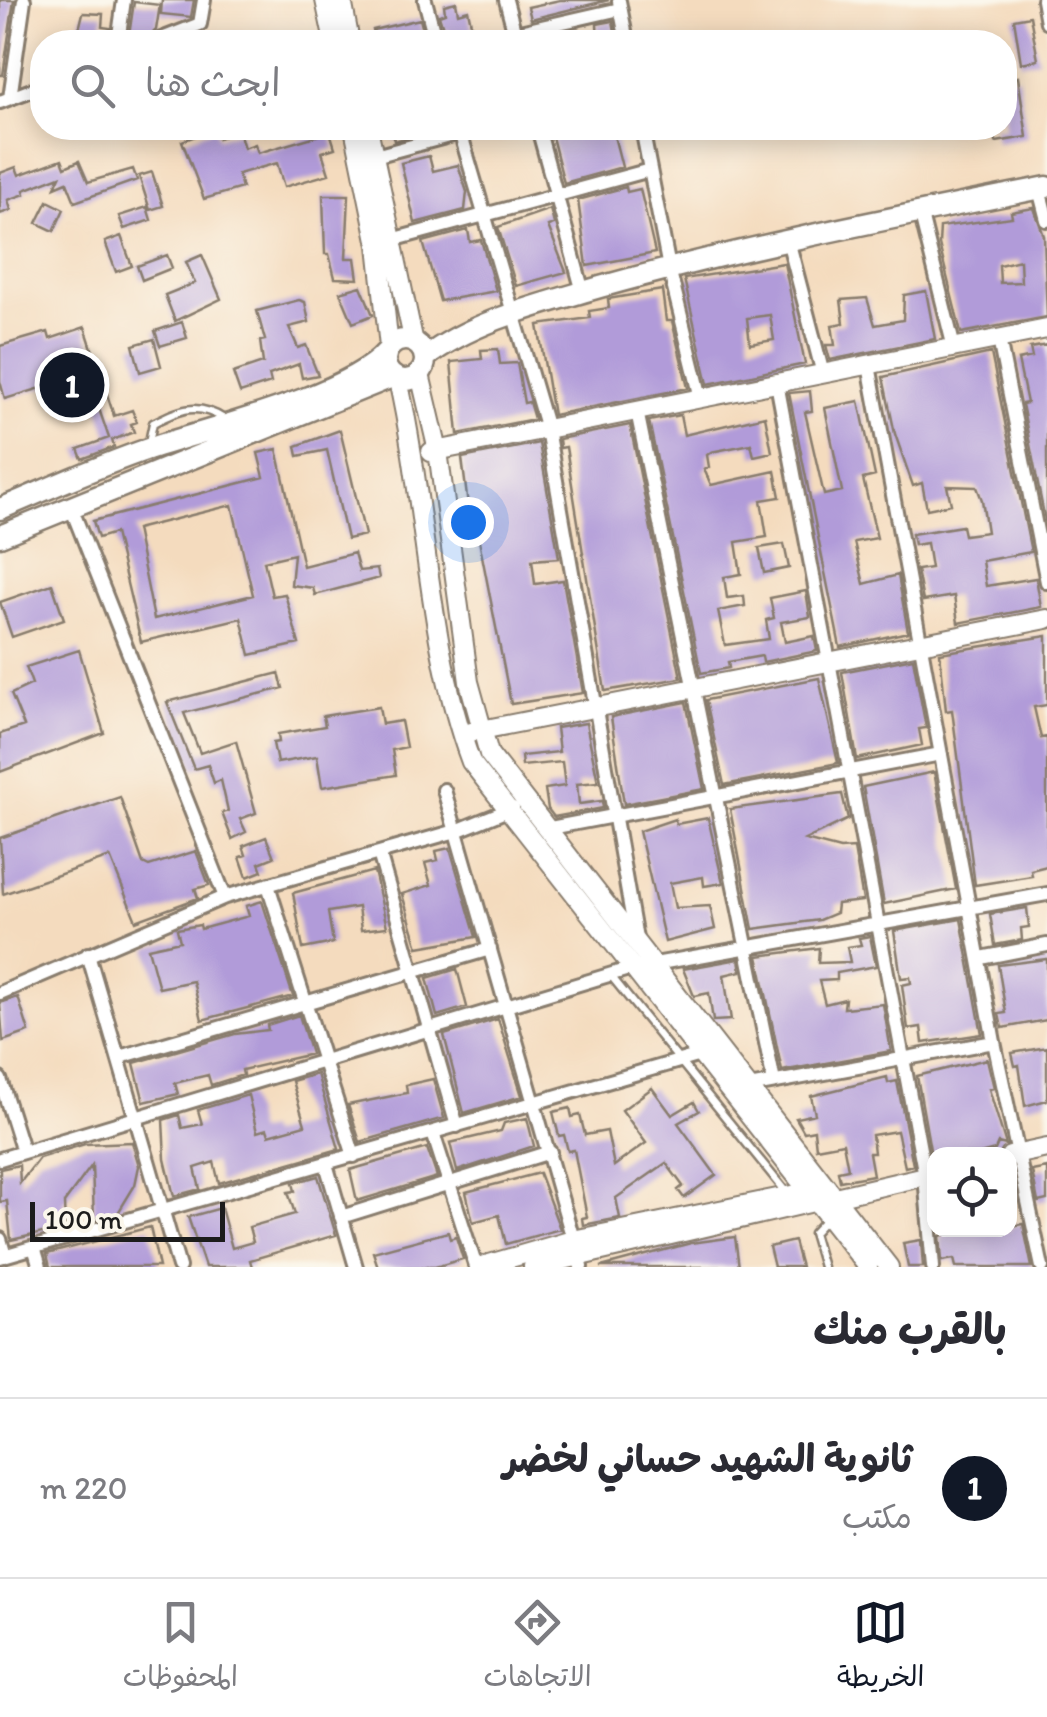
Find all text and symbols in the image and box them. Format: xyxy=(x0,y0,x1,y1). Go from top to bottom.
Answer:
search box xyxy=(30,30,1017,140)
icon: search xyxy=(65,58,120,113)
text: ابحث هنا xyxy=(145,60,281,106)
pin: 1 xyxy=(40,348,104,422)
your location xyxy=(443,497,494,548)
map controls xyxy=(927,1147,1017,1237)
button: locate xyxy=(927,1147,1017,1237)
scale bar xyxy=(30,1197,225,1242)
text: 100 m xyxy=(45,1202,122,1236)
text: بالقرب منك xyxy=(813,1304,1007,1355)
text: ثانوية الشهيد حساني لخضر xyxy=(503,1436,912,1482)
text: 220 m xyxy=(40,1469,128,1507)
text: 1 xyxy=(967,1469,982,1507)
text: مكتب xyxy=(842,1498,912,1536)
tab: المحفوظات xyxy=(123,1595,238,1701)
tab: الاتجاهات xyxy=(483,1595,592,1701)
tab: الخريطة xyxy=(837,1595,924,1701)

